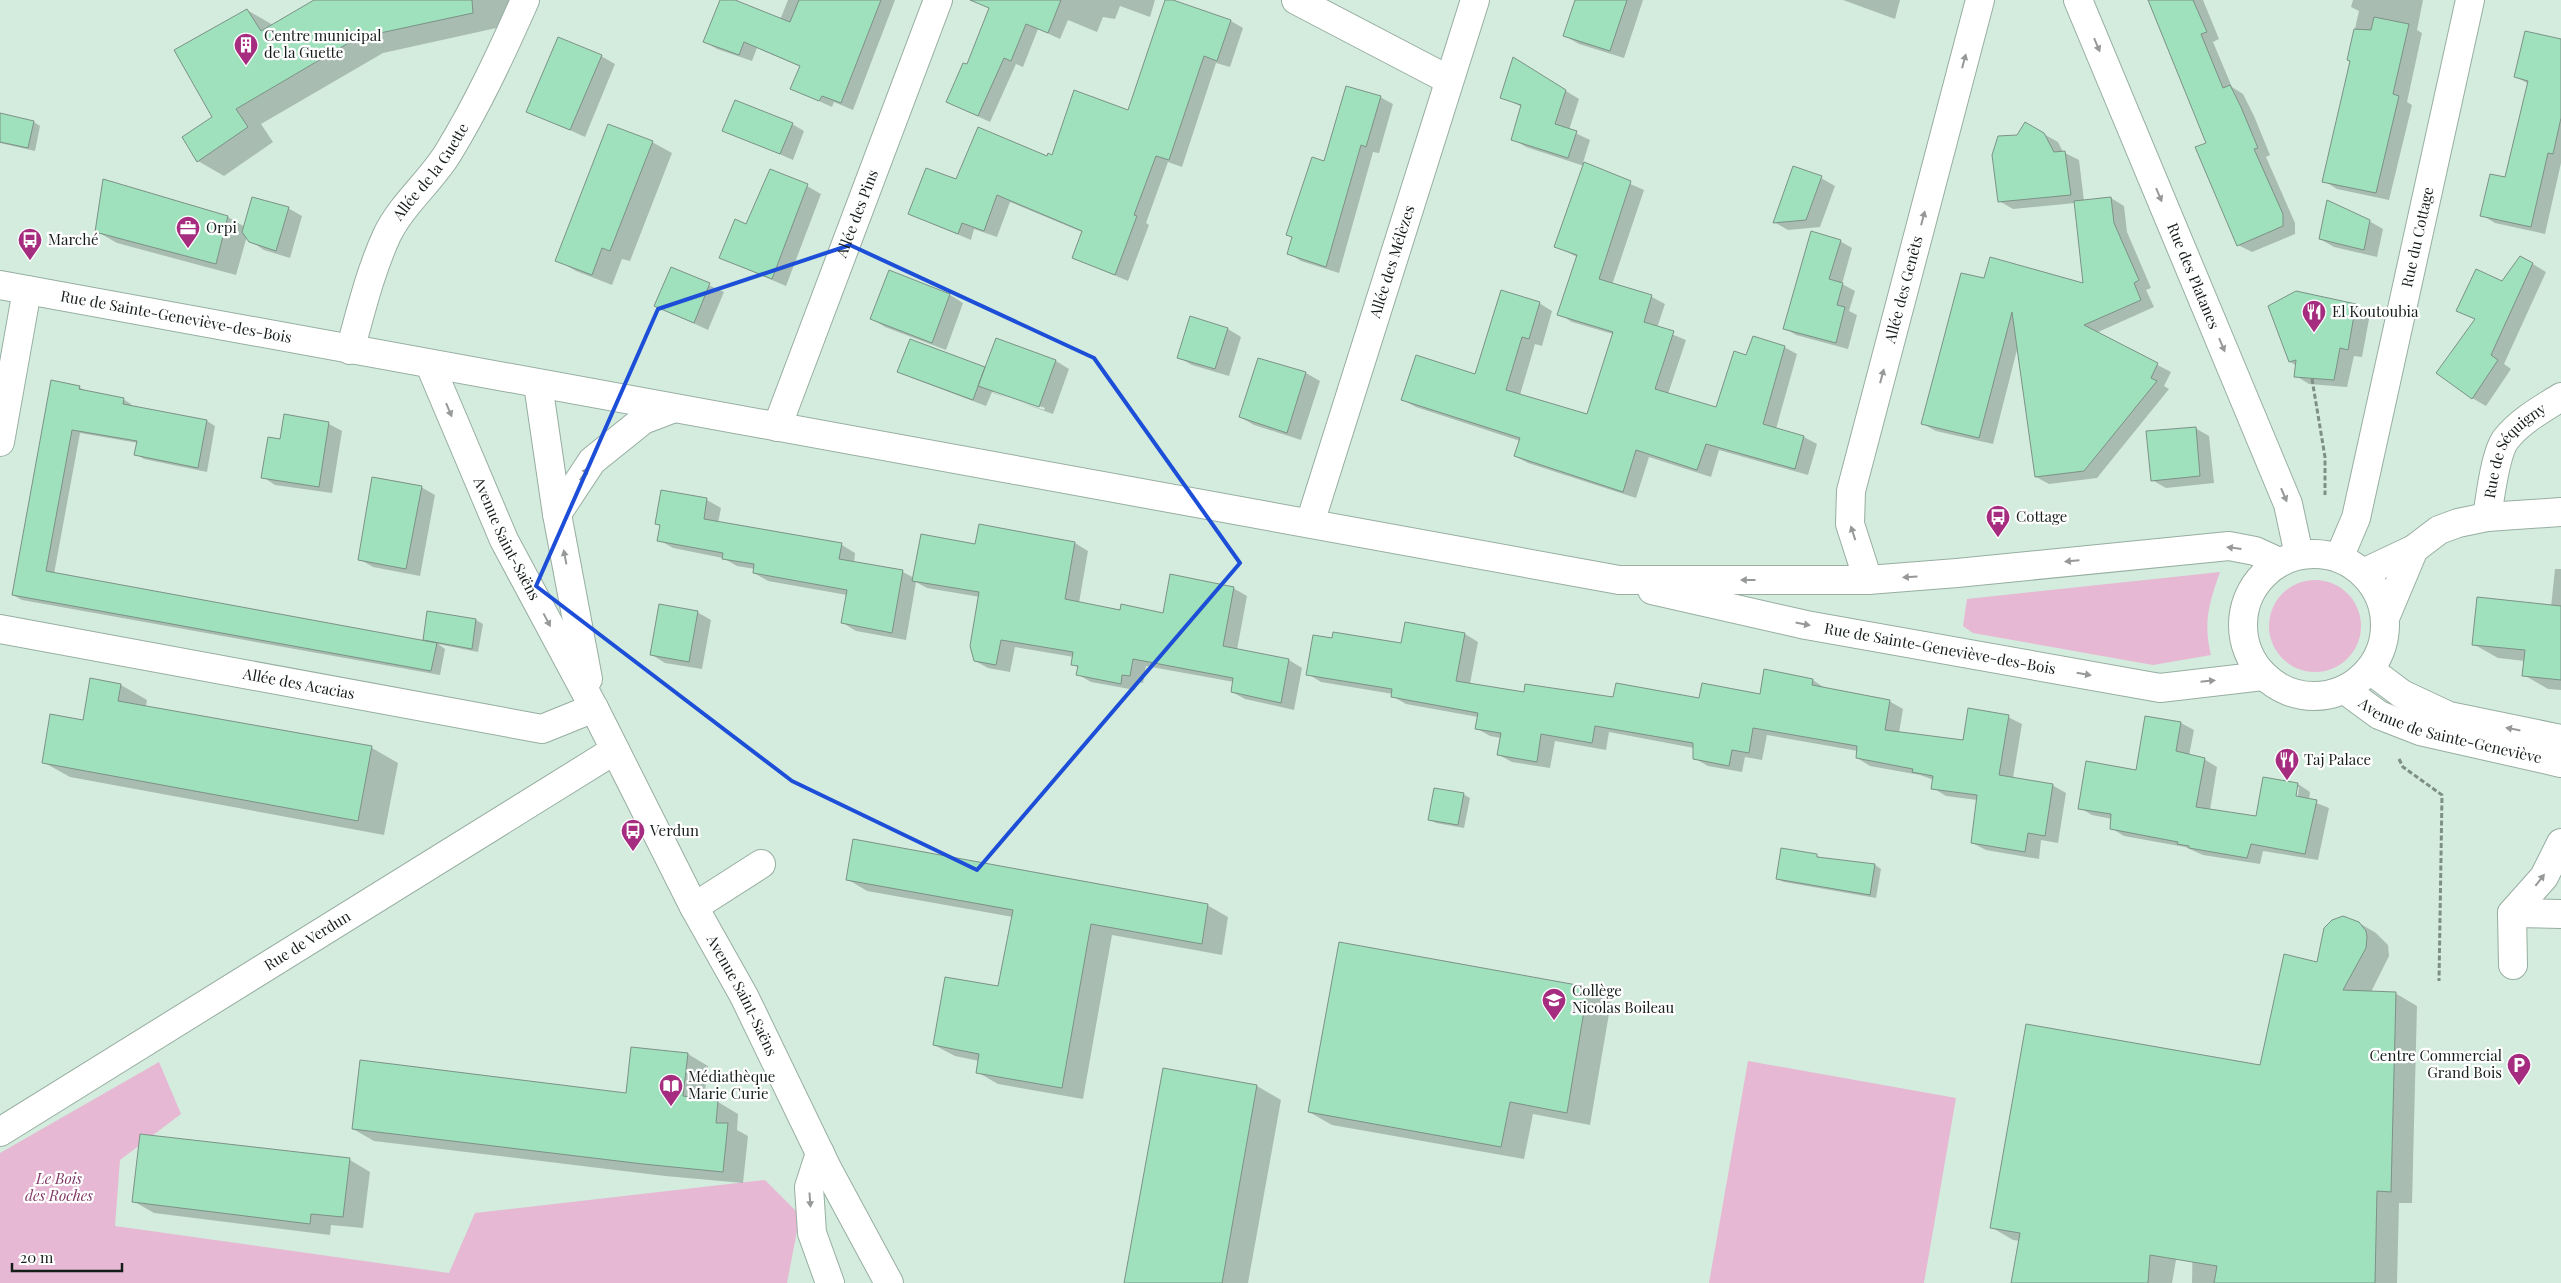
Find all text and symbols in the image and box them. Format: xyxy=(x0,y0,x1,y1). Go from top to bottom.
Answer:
place label: Centre municipal de la Guette xyxy=(264,25,381,62)
building icon: Centre municipal de la Guette xyxy=(233,32,259,66)
one-way arrow xyxy=(2093,38,2101,52)
one-way arrow xyxy=(1960,54,1968,69)
street label: Allée de la Guette xyxy=(387,119,472,225)
street label: Allée des Pins xyxy=(830,167,882,261)
street label: Rue du Cottage xyxy=(2396,185,2438,289)
one-way arrow xyxy=(2156,188,2164,202)
street label: Allée des Mélèzes xyxy=(1364,203,1419,321)
one-way arrow xyxy=(1919,211,1927,226)
office icon: Orpi xyxy=(175,215,201,249)
place label: Orpi xyxy=(206,217,238,237)
street label: Rue des Platanes xyxy=(2163,220,2225,332)
bus stop icon: Marché xyxy=(17,227,43,261)
place label: Marché xyxy=(48,229,99,249)
street label: Allée des Genêts xyxy=(1879,234,1927,346)
street label: Rue de Sainte-Geneviève-des-Bois xyxy=(59,285,294,347)
restaurant icon: El Koutoubia xyxy=(2301,299,2327,333)
place label: El Koutoubia xyxy=(2332,301,2419,321)
one-way arrow xyxy=(2218,338,2226,352)
one-way arrow xyxy=(1878,368,1886,383)
street label: Rue de Séquigny xyxy=(2479,398,2550,500)
one-way arrow xyxy=(446,403,454,417)
one-way arrow xyxy=(579,467,589,480)
street label: Avenue Saint-Saëns xyxy=(469,473,545,603)
one-way arrow xyxy=(2280,488,2288,503)
bus stop icon: Cottage xyxy=(1985,504,2011,538)
place label: Cottage xyxy=(2016,506,2067,526)
one-way arrow xyxy=(1848,526,1856,541)
one-way arrow xyxy=(2225,544,2241,552)
one-way arrow xyxy=(561,549,569,564)
one-way arrow xyxy=(2064,557,2080,565)
one-way arrow xyxy=(1902,573,1918,581)
one-way arrow xyxy=(1740,576,1756,584)
one-way arrow xyxy=(543,614,552,627)
street label: Rue de Sainte-Geneviève-des-Bois xyxy=(1823,617,2057,678)
one-way arrow xyxy=(1795,620,1811,628)
street label: Allée des Acacias xyxy=(241,663,357,703)
one-way arrow xyxy=(2076,670,2091,678)
one-way arrow xyxy=(2201,677,2217,685)
street label: Avenue de Sainte-Geneviève xyxy=(2354,692,2544,767)
one-way arrow xyxy=(2506,725,2521,733)
restaurant icon: Taj Palace xyxy=(2274,747,2300,781)
place label: Taj Palace xyxy=(2304,749,2371,769)
bus stop icon: Verdun xyxy=(620,818,646,852)
place label: Verdun xyxy=(649,820,699,840)
one-way arrow xyxy=(2535,874,2546,887)
street label: Rue de Verdun xyxy=(260,906,354,975)
street label: Avenue Saint-Saëns xyxy=(702,930,782,1059)
place label: Collège Nicolas Boileau xyxy=(1572,980,1675,1017)
school or university icon: Collège Nicolas Boileau xyxy=(1541,987,1567,1021)
place label: Centre Commercial Grand Bois xyxy=(2370,1045,2502,1082)
parking icon: Centre Commercial Grand Bois xyxy=(2506,1052,2532,1086)
place label: Médiathèque Marie Curie xyxy=(688,1066,775,1103)
library icon: Médiathèque Marie Curie xyxy=(658,1073,684,1107)
park label: Le Bois des Roches xyxy=(25,1168,93,1205)
one-way arrow xyxy=(806,1192,814,1208)
scale bar xyxy=(12,1240,122,1272)
text: 20 m xyxy=(20,1247,54,1267)

